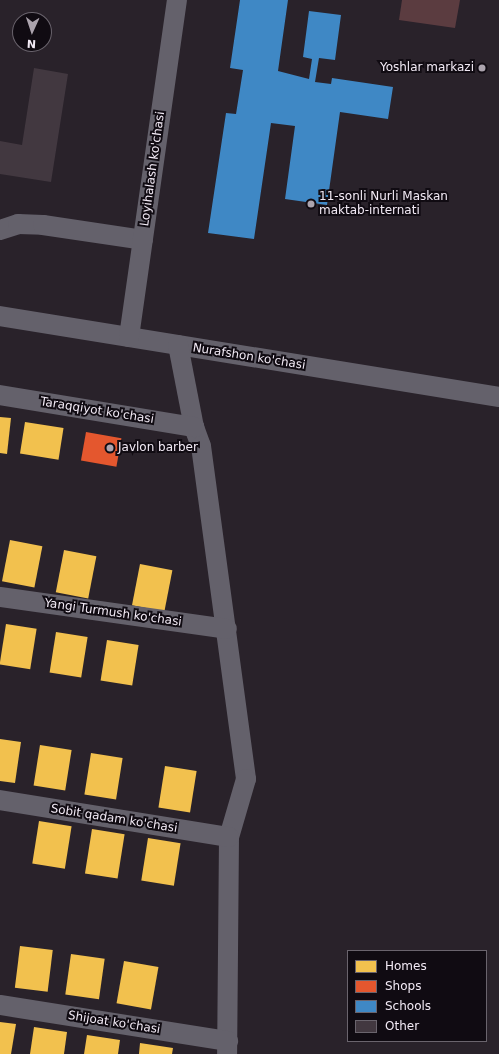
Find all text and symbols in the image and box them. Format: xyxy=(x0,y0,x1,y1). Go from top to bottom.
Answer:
north arrow xyxy=(12,12,52,52)
text: N xyxy=(26,37,36,50)
place label: Yoshlar markazi xyxy=(380,61,474,75)
marker: Yoshlar markazi xyxy=(477,63,487,73)
street label: Loyihalash ko'chasi xyxy=(138,111,168,227)
place label: 11-sonli Nurli Maskan maktab-internati xyxy=(319,190,448,218)
marker: 11-sonli Nurli Maskan maktab-internati xyxy=(306,199,316,209)
street label: Nurafshon ko'chasi xyxy=(192,341,306,373)
street label: Taraqqiyot ko'chasi xyxy=(39,395,155,427)
place label: Javlon barber xyxy=(118,441,198,455)
marker: Javlon barber xyxy=(105,443,115,453)
street label: Yangi Turmush ko'chasi xyxy=(43,596,183,630)
street label: Sobit qadam ko'chasi xyxy=(50,802,178,836)
legend xyxy=(347,950,487,1042)
text: Homes xyxy=(385,959,427,973)
text: Shops xyxy=(385,979,421,993)
text: Schools xyxy=(385,999,431,1013)
street label: Shijoat ko'chasi xyxy=(67,1009,161,1037)
text: Other xyxy=(385,1019,419,1033)

